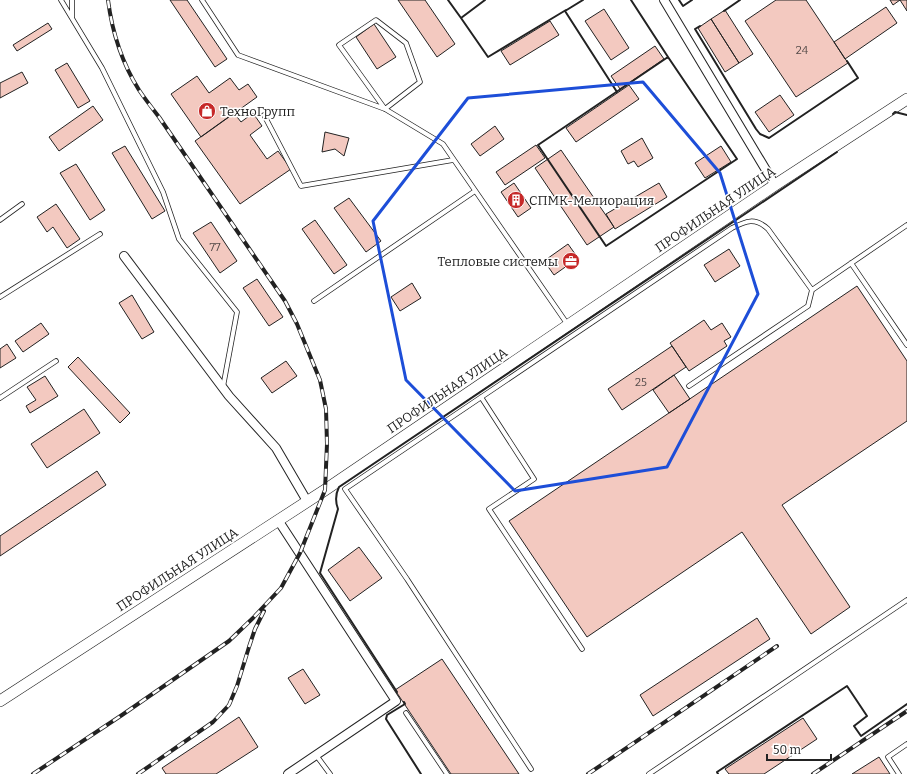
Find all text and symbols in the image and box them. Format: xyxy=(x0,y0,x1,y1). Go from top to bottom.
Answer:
house number: 24 xyxy=(796,44,809,57)
shop icon: ТехноГрупп xyxy=(197,101,217,121)
place label: ТехноГрупп xyxy=(220,104,295,119)
street label: ПРОФИЛЬНАЯ УЛИЦА xyxy=(652,163,779,255)
building icon: СПМК-Мелиорация xyxy=(506,190,526,210)
place label: СПМК-Мелиорация xyxy=(529,193,654,208)
house number: 77 xyxy=(209,241,221,254)
office icon: Тепловые системы xyxy=(561,251,581,271)
place label: Тепловые системы xyxy=(438,254,558,269)
street label: ПРОФИЛЬНАЯ УЛИЦА xyxy=(384,344,511,436)
house number: 25 xyxy=(635,376,647,389)
street label: ПРОФИЛЬНАЯ УЛИЦА xyxy=(114,524,241,614)
scale bar xyxy=(767,736,831,762)
text: 50 m xyxy=(773,743,802,757)

